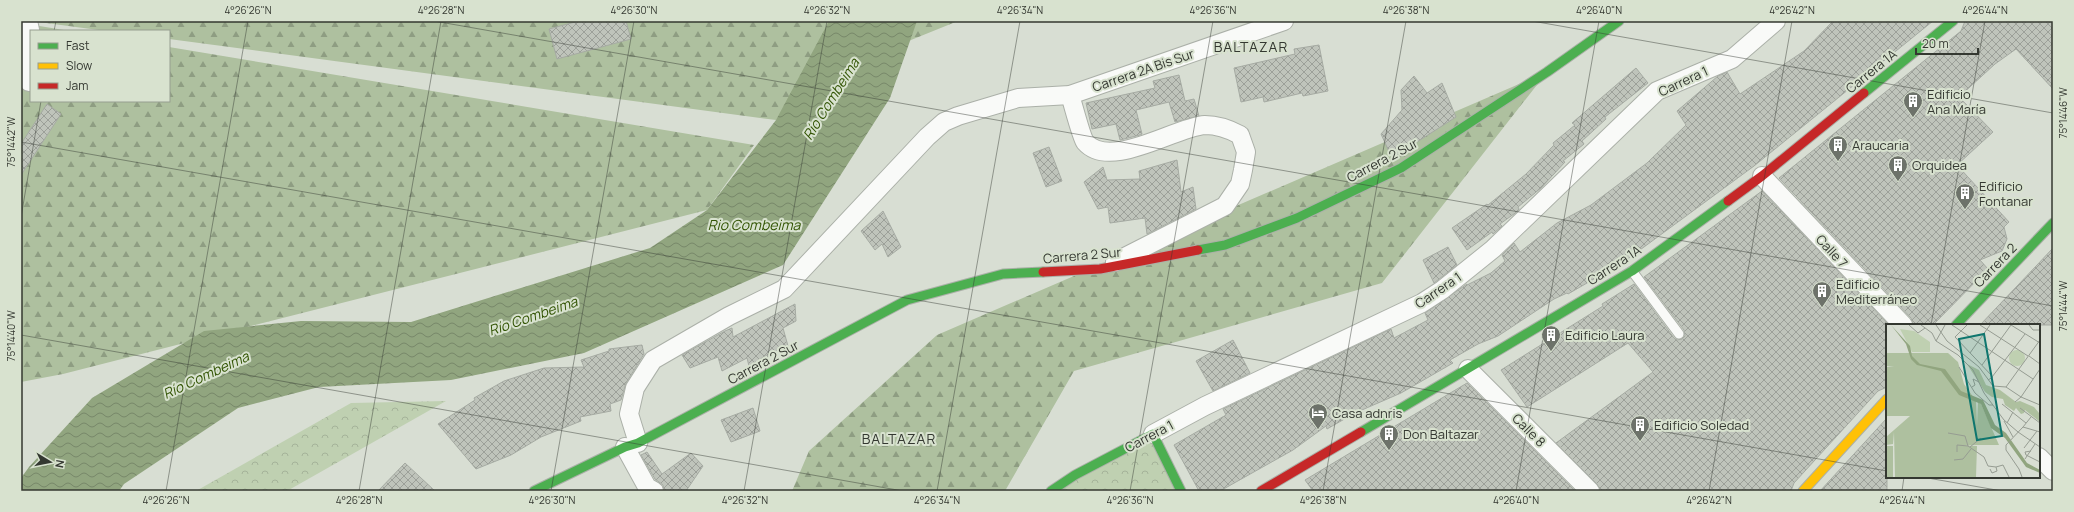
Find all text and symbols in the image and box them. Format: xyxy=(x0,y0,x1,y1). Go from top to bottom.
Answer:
text: 4°26'26"N xyxy=(224,3,272,17)
text: 4°26'28"N xyxy=(418,3,465,17)
text: 4°26'30"N xyxy=(611,3,658,17)
text: 4°26'32"N xyxy=(804,3,850,17)
text: 4°26'34"N xyxy=(997,3,1043,17)
text: 4°26'36"N xyxy=(1190,3,1237,17)
text: 4°26'38"N xyxy=(1383,3,1429,17)
text: 4°26'40"N xyxy=(1576,3,1622,17)
text: 4°26'42"N xyxy=(1769,3,1815,17)
text: 4°26'44"N xyxy=(1962,3,2008,17)
legend xyxy=(30,30,170,102)
scale bar xyxy=(1916,30,1978,56)
text: 20 m xyxy=(1922,35,1949,52)
text: Fast xyxy=(66,37,90,54)
district label: BALTAZAR xyxy=(1214,37,1288,56)
street label: Carrera 2A Bis Sur xyxy=(1090,44,1197,96)
street label: Carrera 1A xyxy=(1842,45,1900,97)
water label: Río Combeima xyxy=(798,53,864,143)
text: Slow xyxy=(66,57,92,74)
street label: Carrera 1 xyxy=(1655,62,1711,100)
text: Jam xyxy=(66,77,88,94)
place label: Edificio Ana María xyxy=(1927,85,1986,118)
text: 75°14'46"W xyxy=(2056,87,2070,139)
building icon: Edificio Ana María xyxy=(1902,90,1924,118)
text: 75°14'42"W xyxy=(4,116,18,167)
street label: Carrera 2 Sur xyxy=(1343,134,1421,186)
building icon: Araucaria xyxy=(1827,134,1849,162)
place label: Araucaria xyxy=(1852,136,1909,154)
building icon: Orquidea xyxy=(1887,154,1909,182)
place label: Orquidea xyxy=(1912,156,1967,174)
place label: Edificio Fontanar xyxy=(1979,177,2033,210)
building icon: Edificio Fontanar xyxy=(1954,182,1976,210)
water label: Rio Combeima xyxy=(708,215,802,234)
street label: Calle 7 xyxy=(1812,230,1852,272)
street label: Carrera 2 xyxy=(1969,239,2021,291)
street label: Carrera 1A xyxy=(1584,241,1644,289)
street label: Carrera 2 Sur xyxy=(1042,243,1122,267)
street label: Carrera 1 xyxy=(1411,268,1465,312)
place label: Edificio Mediterráneo xyxy=(1836,275,1917,308)
building icon: Edificio Mediterráneo xyxy=(1811,280,1833,308)
text: 75°14'44"W xyxy=(2056,280,2070,331)
water label: Río Combeima xyxy=(486,291,581,340)
text: 75°14'40"W xyxy=(4,310,18,362)
building icon: Edificio Laura xyxy=(1540,324,1562,352)
inset map xyxy=(1886,324,2040,478)
place label: Edificio Laura xyxy=(1565,326,1645,344)
street label: Carrera 2 Sur xyxy=(724,336,802,388)
water label: Río Combeima xyxy=(160,346,253,403)
hotel icon: Casa adnris xyxy=(1307,402,1329,430)
place label: Casa adnris xyxy=(1332,404,1403,422)
street label: Calle 8 xyxy=(1508,409,1550,451)
building icon: Edificio Soledad xyxy=(1629,414,1651,442)
street label: Carrera 1 xyxy=(1122,416,1176,456)
place label: Edificio Soledad xyxy=(1654,416,1749,434)
building icon: Don Baltazar xyxy=(1378,423,1400,451)
place label: Don Baltazar xyxy=(1403,425,1479,443)
district label: BALTAZAR xyxy=(862,429,936,448)
north arrow xyxy=(30,442,70,482)
text: N xyxy=(52,459,68,469)
text: 4°26'26"N xyxy=(142,493,190,507)
text: 4°26'28"N xyxy=(336,493,383,507)
text: 4°26'30"N xyxy=(529,493,576,507)
text: 4°26'32"N xyxy=(722,493,768,507)
text: 4°26'34"N xyxy=(914,493,960,507)
text: 4°26'36"N xyxy=(1107,493,1154,507)
text: 4°26'38"N xyxy=(1300,493,1346,507)
text: 4°26'40"N xyxy=(1493,493,1539,507)
text: 4°26'42"N xyxy=(1686,493,1732,507)
text: 4°26'44"N xyxy=(1879,493,1925,507)

